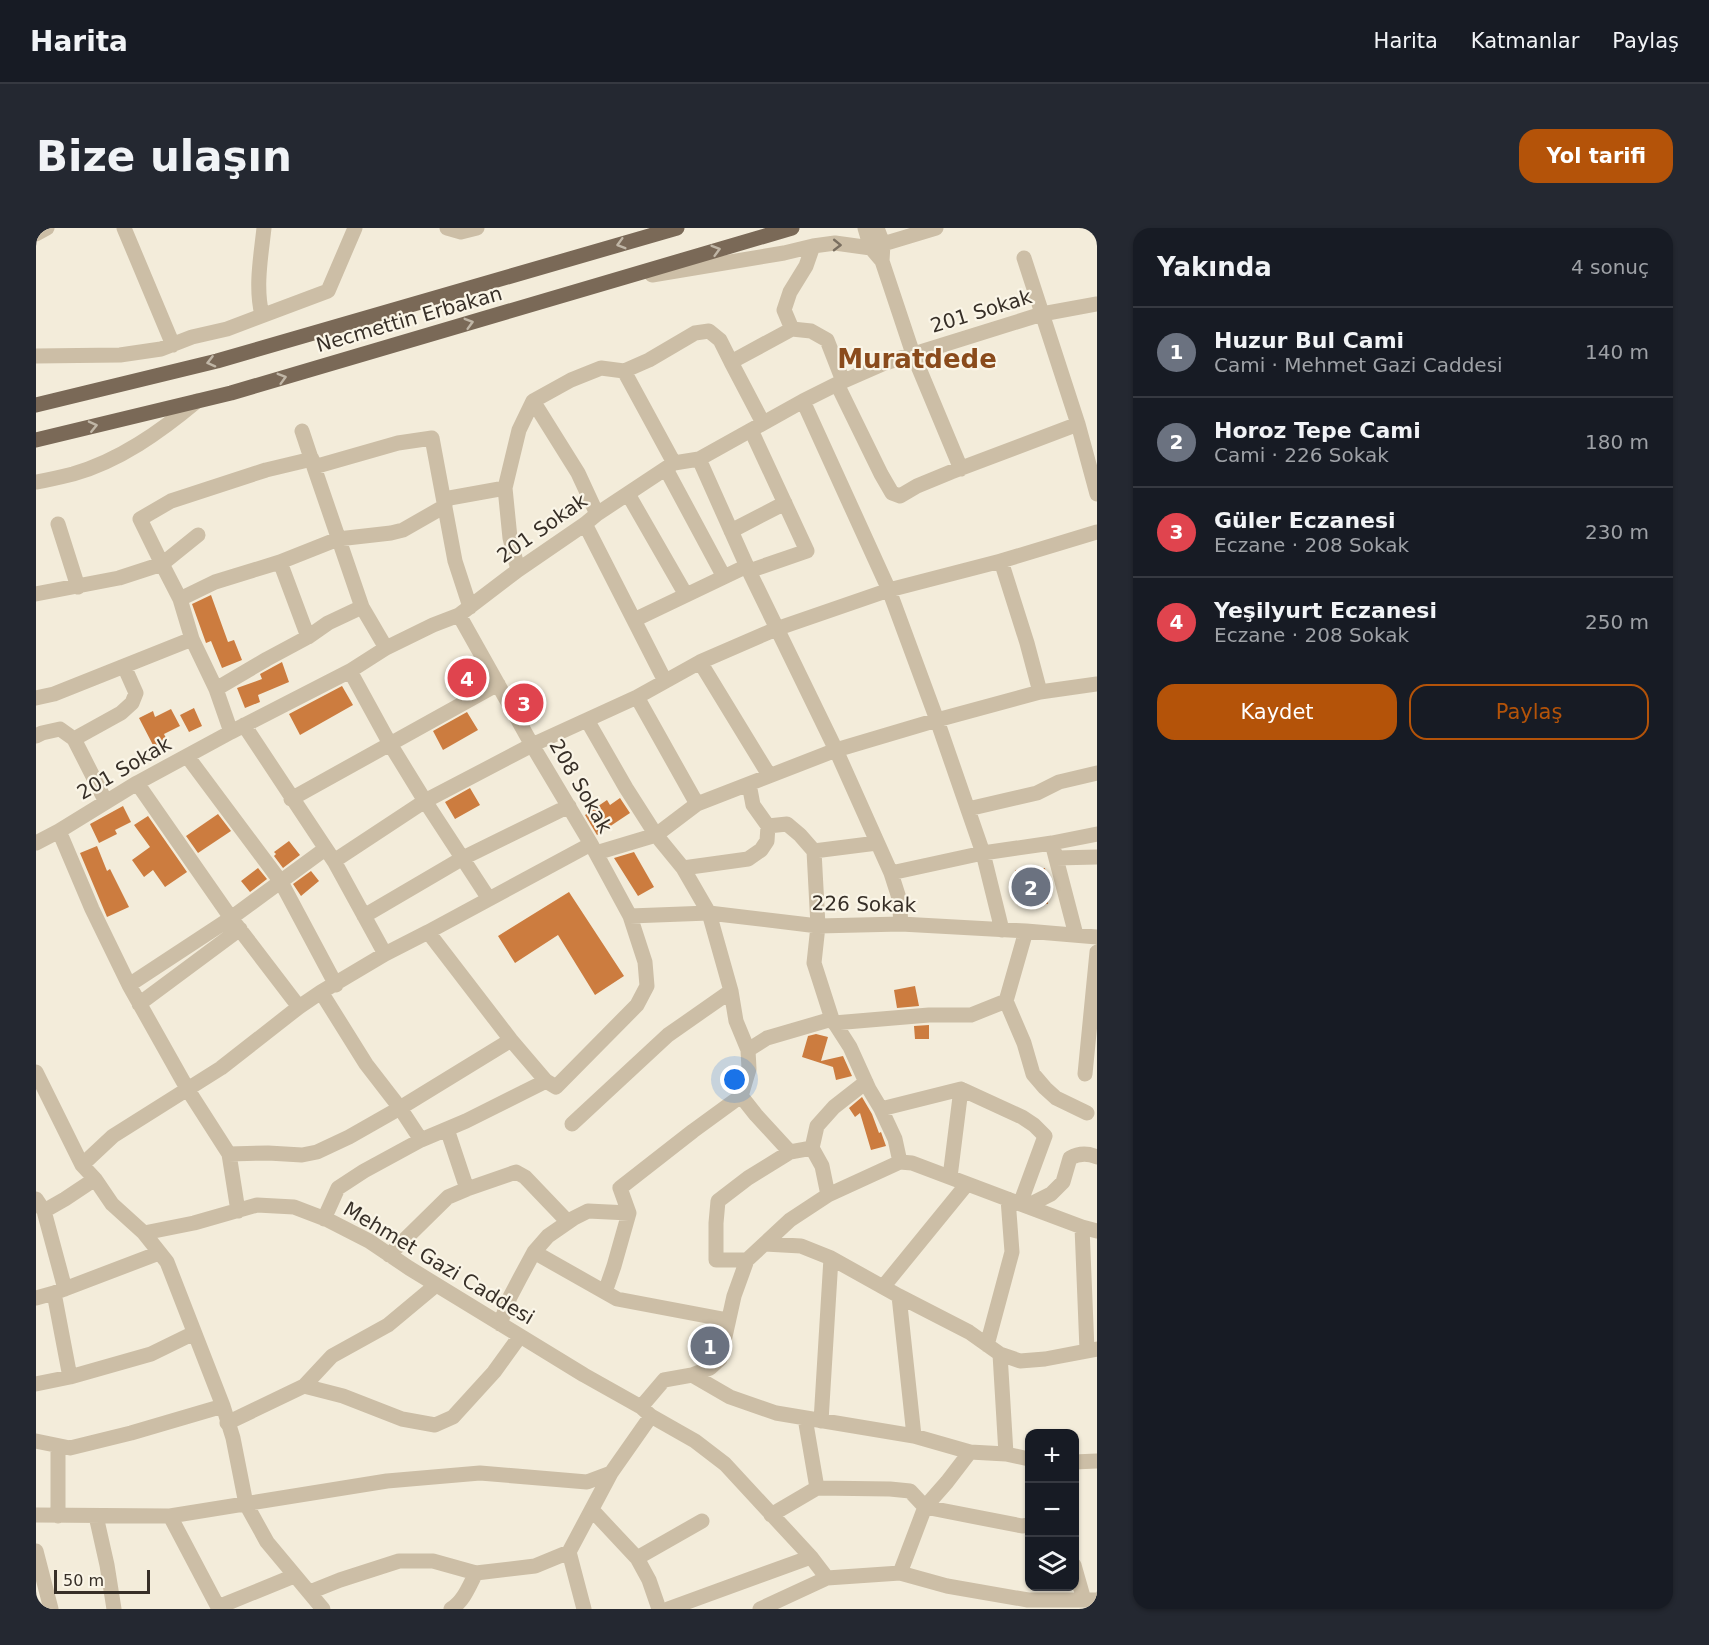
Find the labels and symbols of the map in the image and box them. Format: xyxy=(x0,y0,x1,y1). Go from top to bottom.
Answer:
one-way arrow xyxy=(616,237,627,249)
one-way arrow xyxy=(832,238,841,251)
one-way arrow xyxy=(711,245,721,257)
street label: Necmettin Erbakan xyxy=(313,281,505,357)
street label: 201 Sokak xyxy=(928,284,1035,338)
one-way arrow xyxy=(463,318,474,330)
district label: Muratdede xyxy=(837,344,997,374)
one-way arrow xyxy=(207,355,217,367)
one-way arrow xyxy=(276,373,287,385)
one-way arrow xyxy=(88,421,98,434)
street label: 201 Sokak xyxy=(492,488,592,568)
pin: 4 xyxy=(448,656,486,700)
pin: 3 xyxy=(504,680,544,726)
street label: 201 Sokak xyxy=(73,731,176,805)
street label: 208 Sokak xyxy=(544,735,618,838)
pin: 2 xyxy=(1012,864,1050,910)
street label: 226 Sokak xyxy=(812,891,917,917)
your location xyxy=(720,1065,749,1094)
street label: Mehmet Gazi Caddesi xyxy=(339,1197,539,1329)
pin: 1 xyxy=(690,1324,730,1368)
scale bar xyxy=(54,1567,150,1594)

